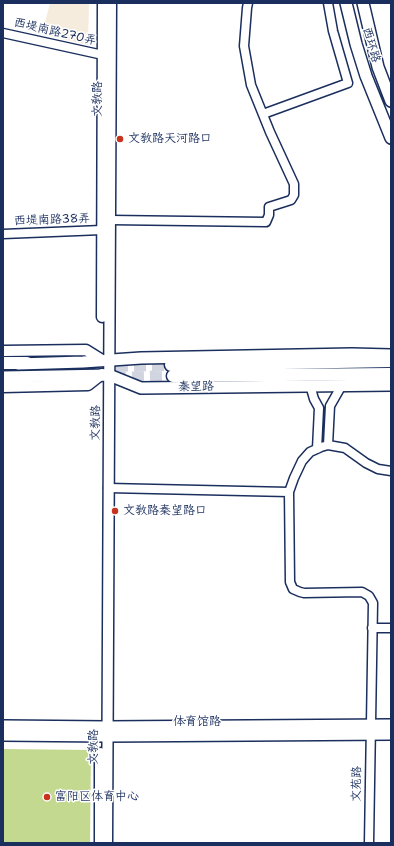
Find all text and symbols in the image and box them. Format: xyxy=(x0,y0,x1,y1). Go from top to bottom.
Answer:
street label: 西堤南路270弄 xyxy=(12,16,98,48)
street label: 西环路 xyxy=(359,26,383,64)
street label: 文教路 xyxy=(91,81,105,117)
place label: 文教路天河路口 xyxy=(128,132,212,146)
marker: 文教路天河路口 xyxy=(115,134,125,144)
street label: 西堤南路38弄 xyxy=(14,211,90,229)
street label: 秦望路 xyxy=(178,379,214,395)
street label: 文教路 xyxy=(88,405,104,441)
place label: 文教路秦望路口 xyxy=(123,504,207,518)
marker: 文教路秦望路口 xyxy=(110,506,120,516)
street label: 体育馆路 xyxy=(173,715,221,729)
street label: 文教路 xyxy=(87,729,101,765)
street label: 文苑路 xyxy=(349,766,365,802)
place label: 富阳区体育中心 xyxy=(55,790,139,804)
marker: 富阳区体育中心 xyxy=(42,792,52,802)

